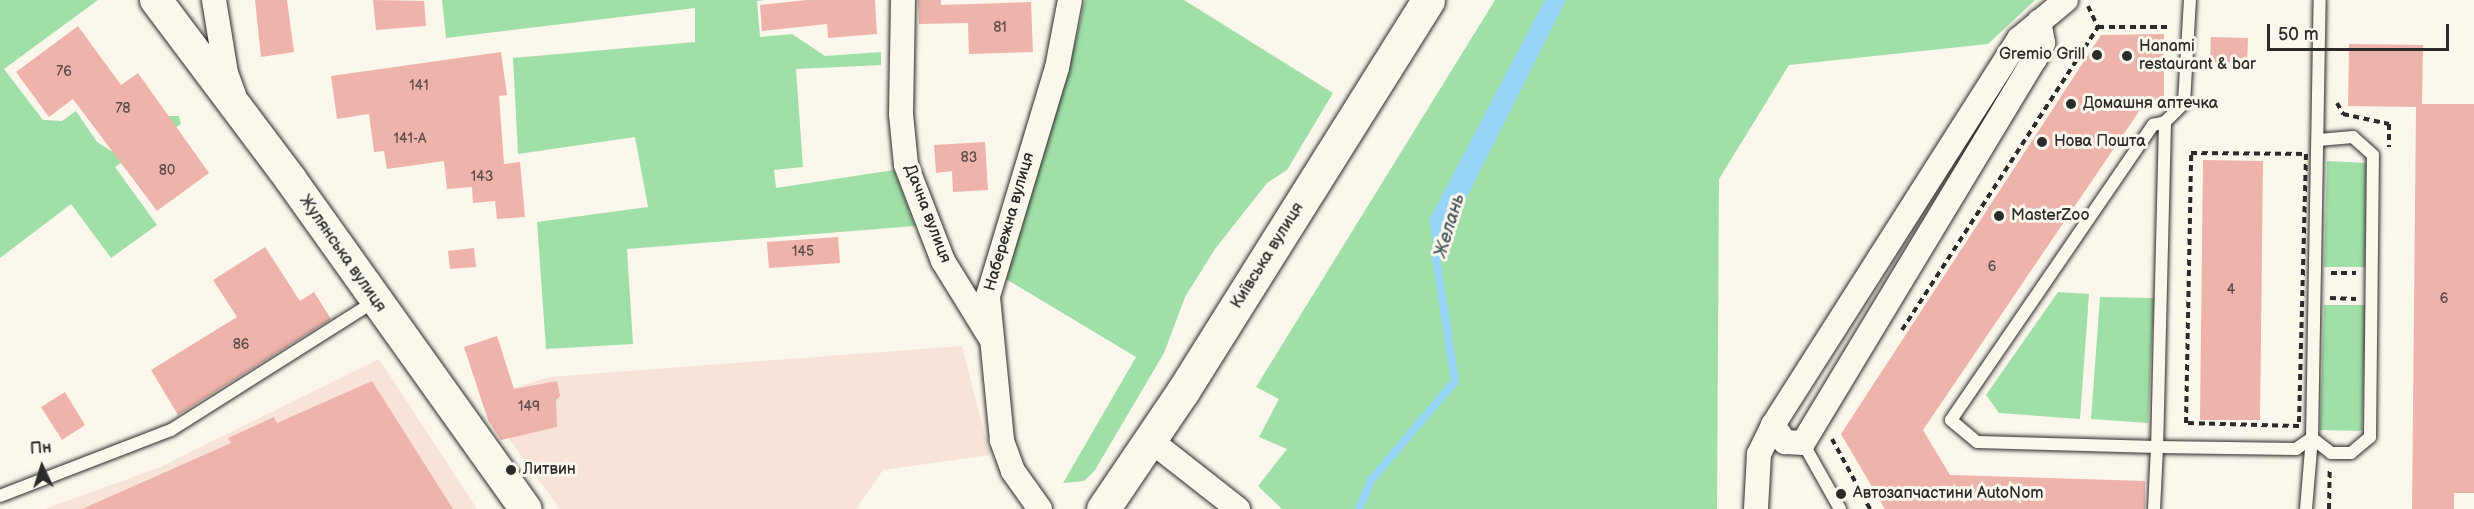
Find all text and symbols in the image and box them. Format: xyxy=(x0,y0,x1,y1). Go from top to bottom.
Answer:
scale bar xyxy=(2270,12,2452,50)
house number: 81 xyxy=(993,20,1007,36)
text: 50 m xyxy=(2278,24,2319,45)
place label: Hanami restaurant & bar xyxy=(2139,37,2256,75)
place label: Gremio Grill xyxy=(1999,45,2085,65)
marker: Gremio Grill xyxy=(2090,48,2104,62)
marker: Hanami restaurant & bar xyxy=(2120,49,2134,63)
house number: 76 xyxy=(56,64,72,80)
house number: 141 xyxy=(409,78,429,94)
place label: Домашня аптечка xyxy=(2083,94,2218,114)
marker: Домашня аптечка xyxy=(2064,97,2078,111)
house number: 78 xyxy=(115,101,131,117)
house number: 141-А xyxy=(394,131,426,147)
place label: Нова Пошта xyxy=(2054,132,2146,152)
marker: Нова Пошта xyxy=(2035,135,2049,149)
house number: 83 xyxy=(961,150,977,166)
street label: Набережна вулиця xyxy=(981,151,1039,293)
street label: Дачна вулиця xyxy=(899,162,955,266)
house number: 80 xyxy=(159,163,175,179)
house number: 143 xyxy=(471,169,493,185)
water label: Желань xyxy=(1430,191,1470,261)
street label: Жулянська вулиця xyxy=(294,192,390,316)
street label: Київська вулиця xyxy=(1228,199,1308,313)
place label: MasterZoo xyxy=(2011,206,2089,226)
marker: MasterZoo xyxy=(1992,209,2006,223)
house number: 145 xyxy=(792,244,814,260)
house number: 6 xyxy=(1988,259,1996,275)
house number: 4 xyxy=(2227,282,2235,298)
house number: 6 xyxy=(2440,291,2448,307)
house number: 86 xyxy=(233,337,249,353)
house number: 149 xyxy=(518,399,540,415)
north arrow xyxy=(12,437,72,497)
text: Пн xyxy=(29,438,52,459)
place label: Литвин xyxy=(523,460,576,480)
marker: Литвин xyxy=(504,463,518,477)
place label: Автозапчастини AutoNom xyxy=(1853,484,2043,504)
marker: Автозапчастини AutoNom xyxy=(1834,487,1848,501)

